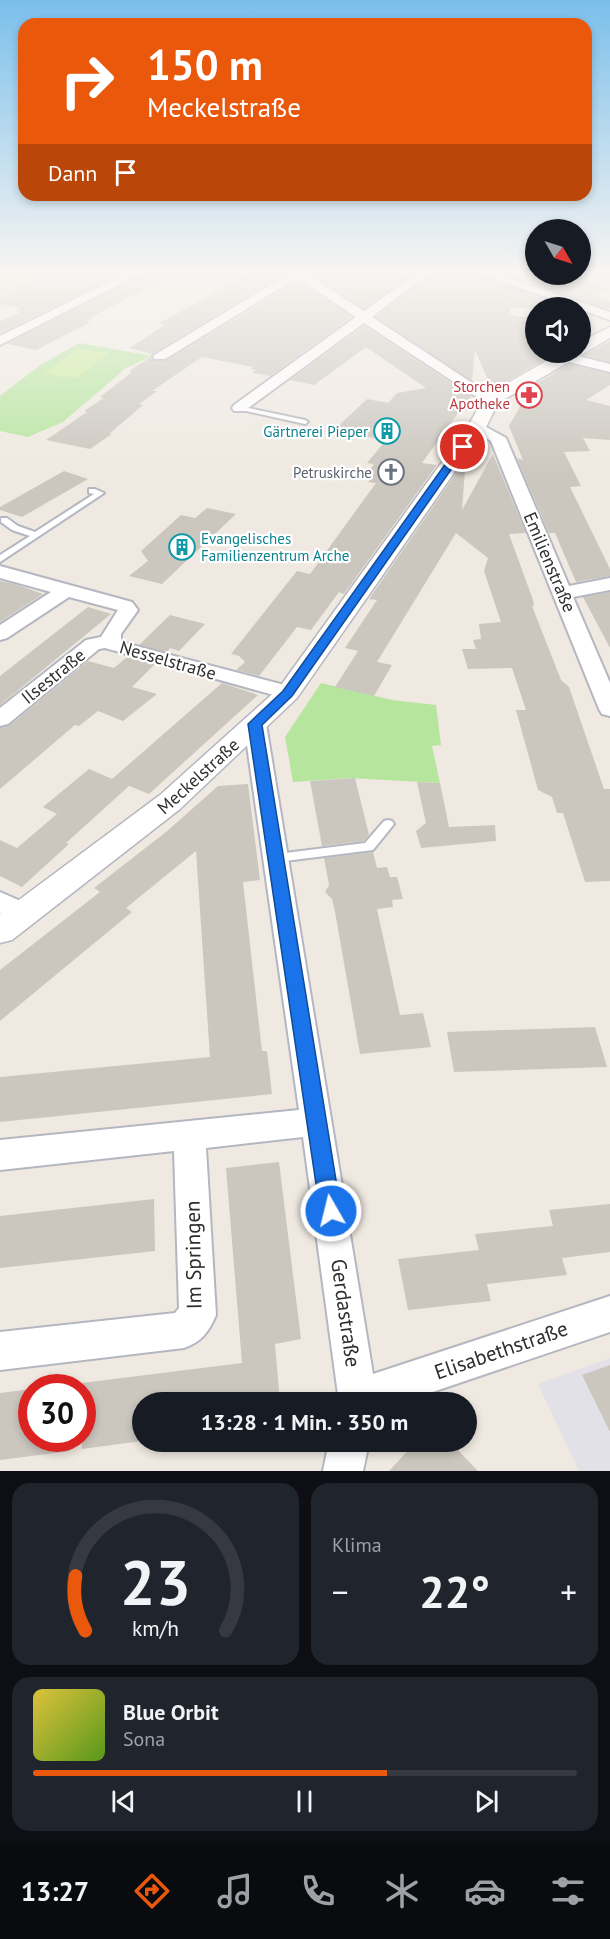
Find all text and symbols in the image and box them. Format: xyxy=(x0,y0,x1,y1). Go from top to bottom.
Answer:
text: 150 m xyxy=(147,37,263,92)
icon: right xyxy=(48,42,126,120)
text: Meckelstraße xyxy=(147,90,301,124)
icon: arrive xyxy=(109,156,142,189)
text: Dann xyxy=(48,159,97,187)
north arrow xyxy=(525,219,591,285)
map controls xyxy=(525,219,591,363)
button: sound xyxy=(525,297,591,363)
place label: Storchen Apotheke xyxy=(450,377,510,413)
pharmacy icon: Storchen Apotheke xyxy=(514,380,544,410)
building icon: Gärtnerei Pieper xyxy=(372,416,402,446)
pin xyxy=(437,421,488,472)
place label: Gärtnerei Pieper xyxy=(263,422,368,441)
icon: arrive xyxy=(446,430,479,463)
church icon: Petruskirche xyxy=(376,457,406,487)
place label: Petruskirche xyxy=(293,463,372,482)
street label: Emilienstraße xyxy=(519,508,581,616)
place label: Evangelisches Familienzentrum Arche xyxy=(201,529,349,565)
building icon: Evangelisches Familienzentrum Arche xyxy=(167,532,197,562)
street label: Nesselstraße xyxy=(117,635,219,685)
street label: Ilsestraße xyxy=(16,643,90,709)
street label: Meckelstraße xyxy=(152,733,244,819)
position arrow xyxy=(299,1179,363,1243)
street label: Im Springen xyxy=(179,1200,207,1310)
street label: Gerdastraße xyxy=(325,1257,367,1369)
street label: Elisabethstraße xyxy=(431,1315,571,1385)
speed limit sign: 30 xyxy=(18,1374,96,1452)
text: 13:28 · 1 Min. · 350 m xyxy=(201,1408,408,1436)
text: Klima xyxy=(332,1532,382,1558)
text: 23 xyxy=(120,1541,191,1622)
text: 22° xyxy=(419,1562,490,1620)
text: − xyxy=(332,1570,349,1613)
text: + xyxy=(560,1570,577,1613)
text: km/h xyxy=(132,1614,179,1642)
text: Blue Orbit xyxy=(123,1698,219,1726)
text: Sona xyxy=(123,1726,165,1752)
icon: previous xyxy=(107,1785,140,1818)
icon: pause xyxy=(288,1785,321,1818)
icon: next xyxy=(470,1785,503,1818)
icon: directions xyxy=(131,1870,173,1912)
icon: music xyxy=(214,1870,256,1912)
icon: phone xyxy=(297,1870,339,1912)
icon: climate xyxy=(381,1870,423,1912)
icon: car xyxy=(464,1870,506,1912)
icon: filters xyxy=(547,1870,589,1912)
text: 13:27 xyxy=(21,1874,89,1908)

